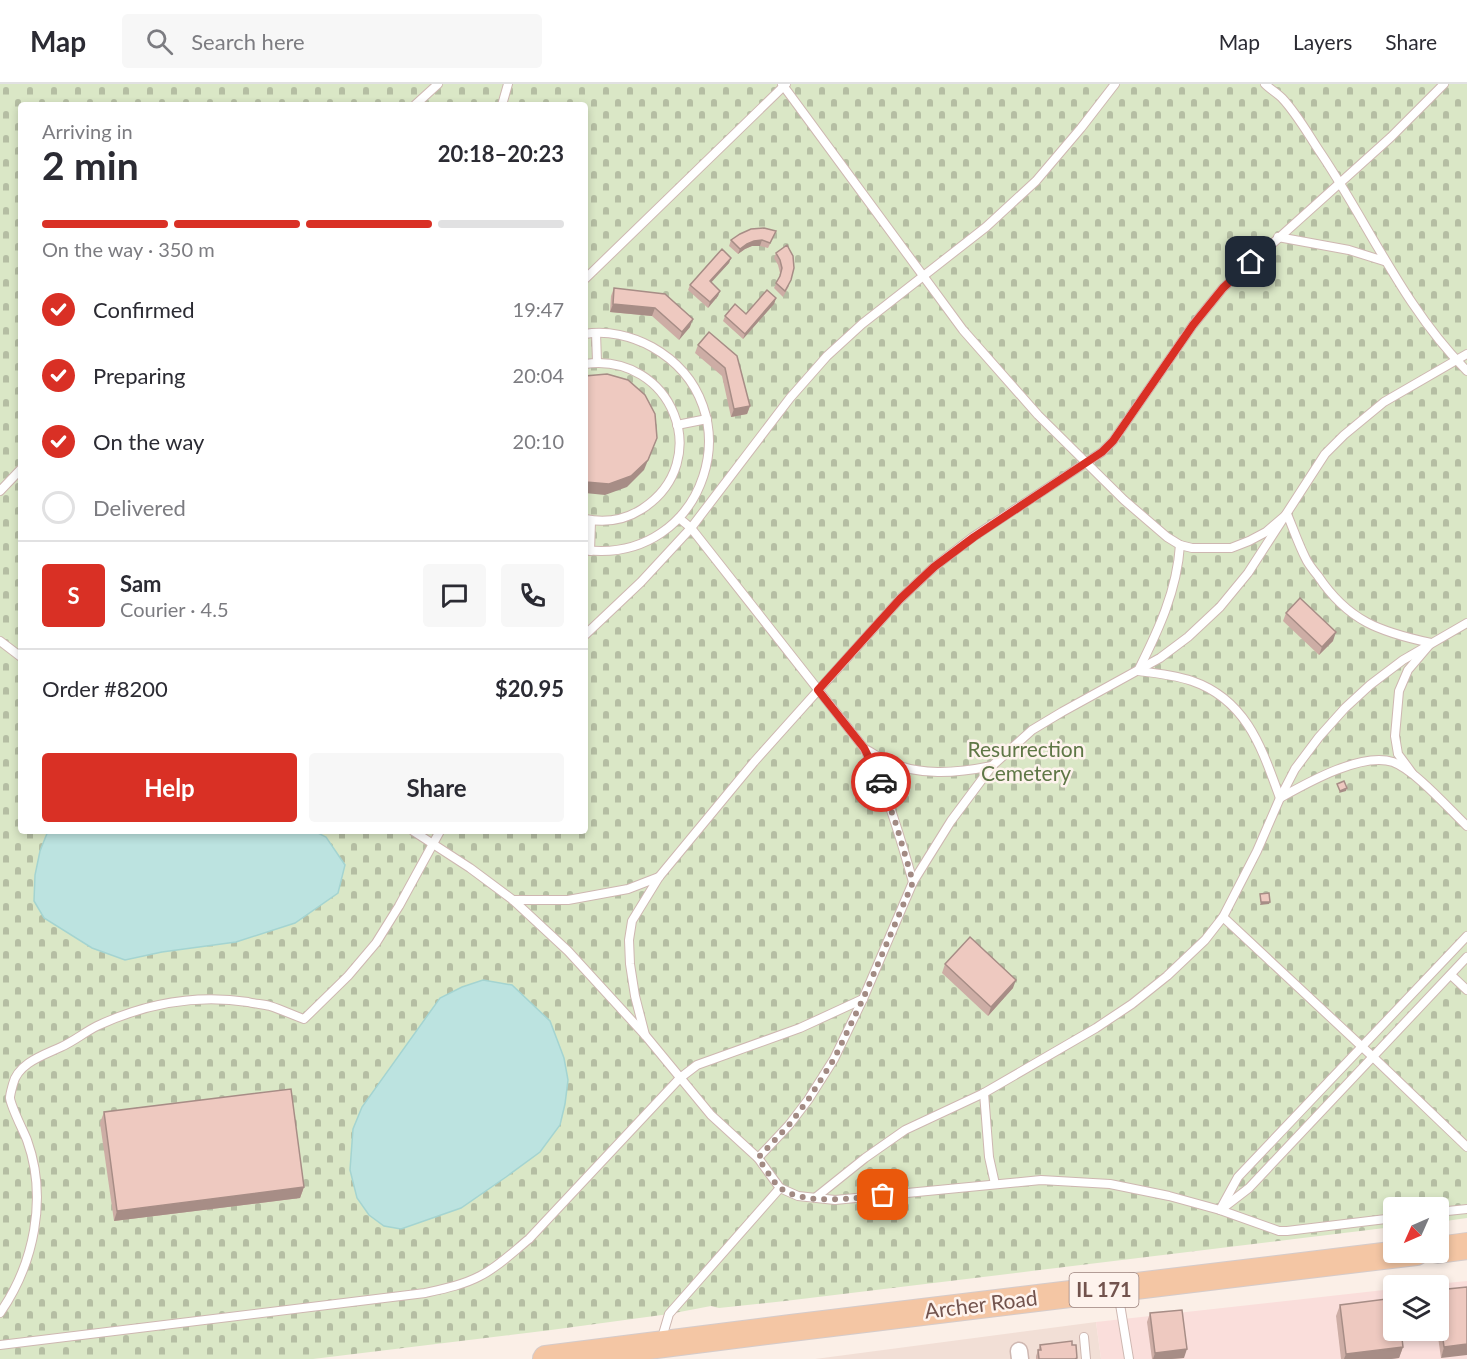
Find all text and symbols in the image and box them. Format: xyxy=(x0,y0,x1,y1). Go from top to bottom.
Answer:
search box xyxy=(122,14,542,68)
text: Map xyxy=(30,24,86,58)
icon: search xyxy=(143,25,176,58)
text: Search here xyxy=(191,28,305,55)
text: Map xyxy=(1219,29,1260,54)
text: Layers xyxy=(1293,29,1352,54)
text: Share xyxy=(1385,29,1437,54)
text: Arriving in xyxy=(42,119,133,143)
text: 20:18–20:23 xyxy=(438,140,564,167)
text: 2 min xyxy=(42,142,139,188)
pin xyxy=(1225,236,1276,287)
text: On the way · 350 m xyxy=(42,237,215,261)
icon: home xyxy=(1234,245,1267,278)
icon: check xyxy=(42,293,75,326)
text: Confirmed xyxy=(93,296,195,323)
text: 19:47 xyxy=(513,297,564,321)
icon: check xyxy=(42,359,75,392)
text: Preparing xyxy=(93,362,185,389)
text: 20:04 xyxy=(513,363,564,387)
icon: check xyxy=(42,425,75,458)
text: On the way xyxy=(93,428,204,455)
text: 20:10 xyxy=(513,429,564,453)
text: Delivered xyxy=(93,494,186,521)
button: chat xyxy=(423,564,486,627)
button: phone xyxy=(501,564,564,627)
text: Sam xyxy=(120,570,162,597)
text: S xyxy=(67,582,80,609)
text: Courier · 4.5 xyxy=(120,597,229,621)
text: Order #8200 xyxy=(42,675,168,702)
text: $20.95 xyxy=(495,675,564,702)
park label: Resurrection Cemetery xyxy=(968,736,1084,785)
courier xyxy=(851,752,911,812)
button: Help xyxy=(42,753,297,822)
button: Share xyxy=(309,753,564,822)
icon: car xyxy=(865,766,898,799)
pin xyxy=(857,1169,908,1220)
icon: bag xyxy=(866,1178,899,1211)
north arrow xyxy=(1383,1197,1449,1263)
map controls xyxy=(1383,1197,1449,1341)
road number: IL 171 xyxy=(1070,1273,1138,1307)
button: layers xyxy=(1383,1275,1449,1341)
street label: Archer Road xyxy=(923,1284,1039,1323)

